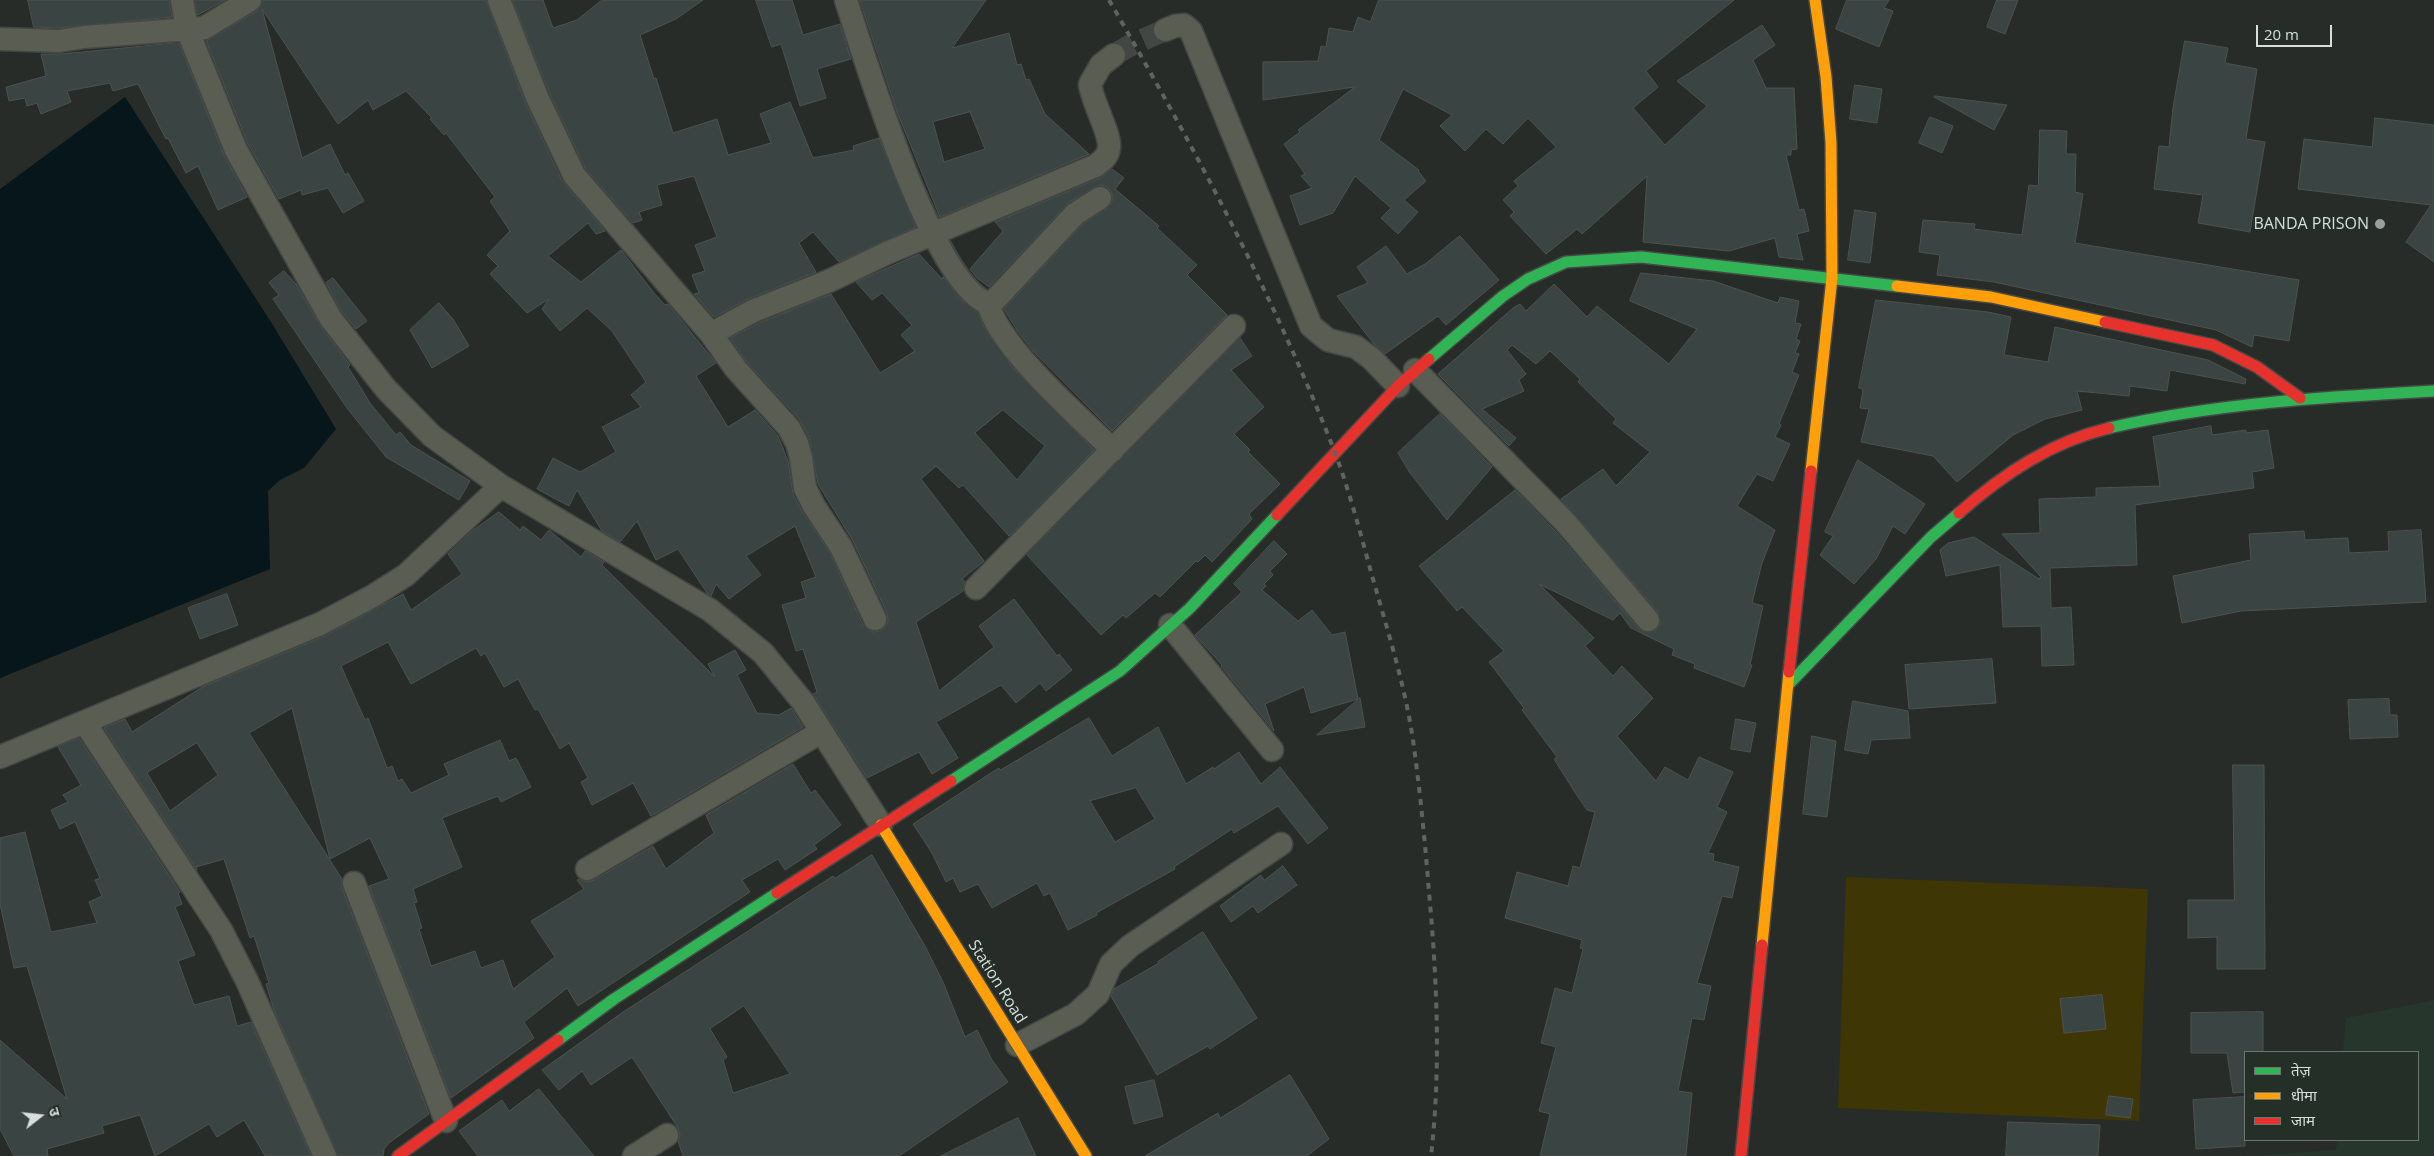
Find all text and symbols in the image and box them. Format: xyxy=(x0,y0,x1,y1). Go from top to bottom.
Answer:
scale bar xyxy=(2259,15,2335,47)
text: 20 m xyxy=(2264,24,2299,44)
place label: BANDA PRISON xyxy=(2253,214,2369,234)
marker: BANDA PRISON xyxy=(2373,217,2387,231)
street label: Station Road xyxy=(964,937,1030,1027)
legend xyxy=(2244,1051,2419,1141)
text: तेज़ xyxy=(2291,1060,2311,1080)
text: धीमा xyxy=(2291,1085,2317,1105)
north arrow xyxy=(15,1091,65,1141)
text: उ xyxy=(45,1105,65,1118)
text: जाम xyxy=(2291,1110,2315,1130)

